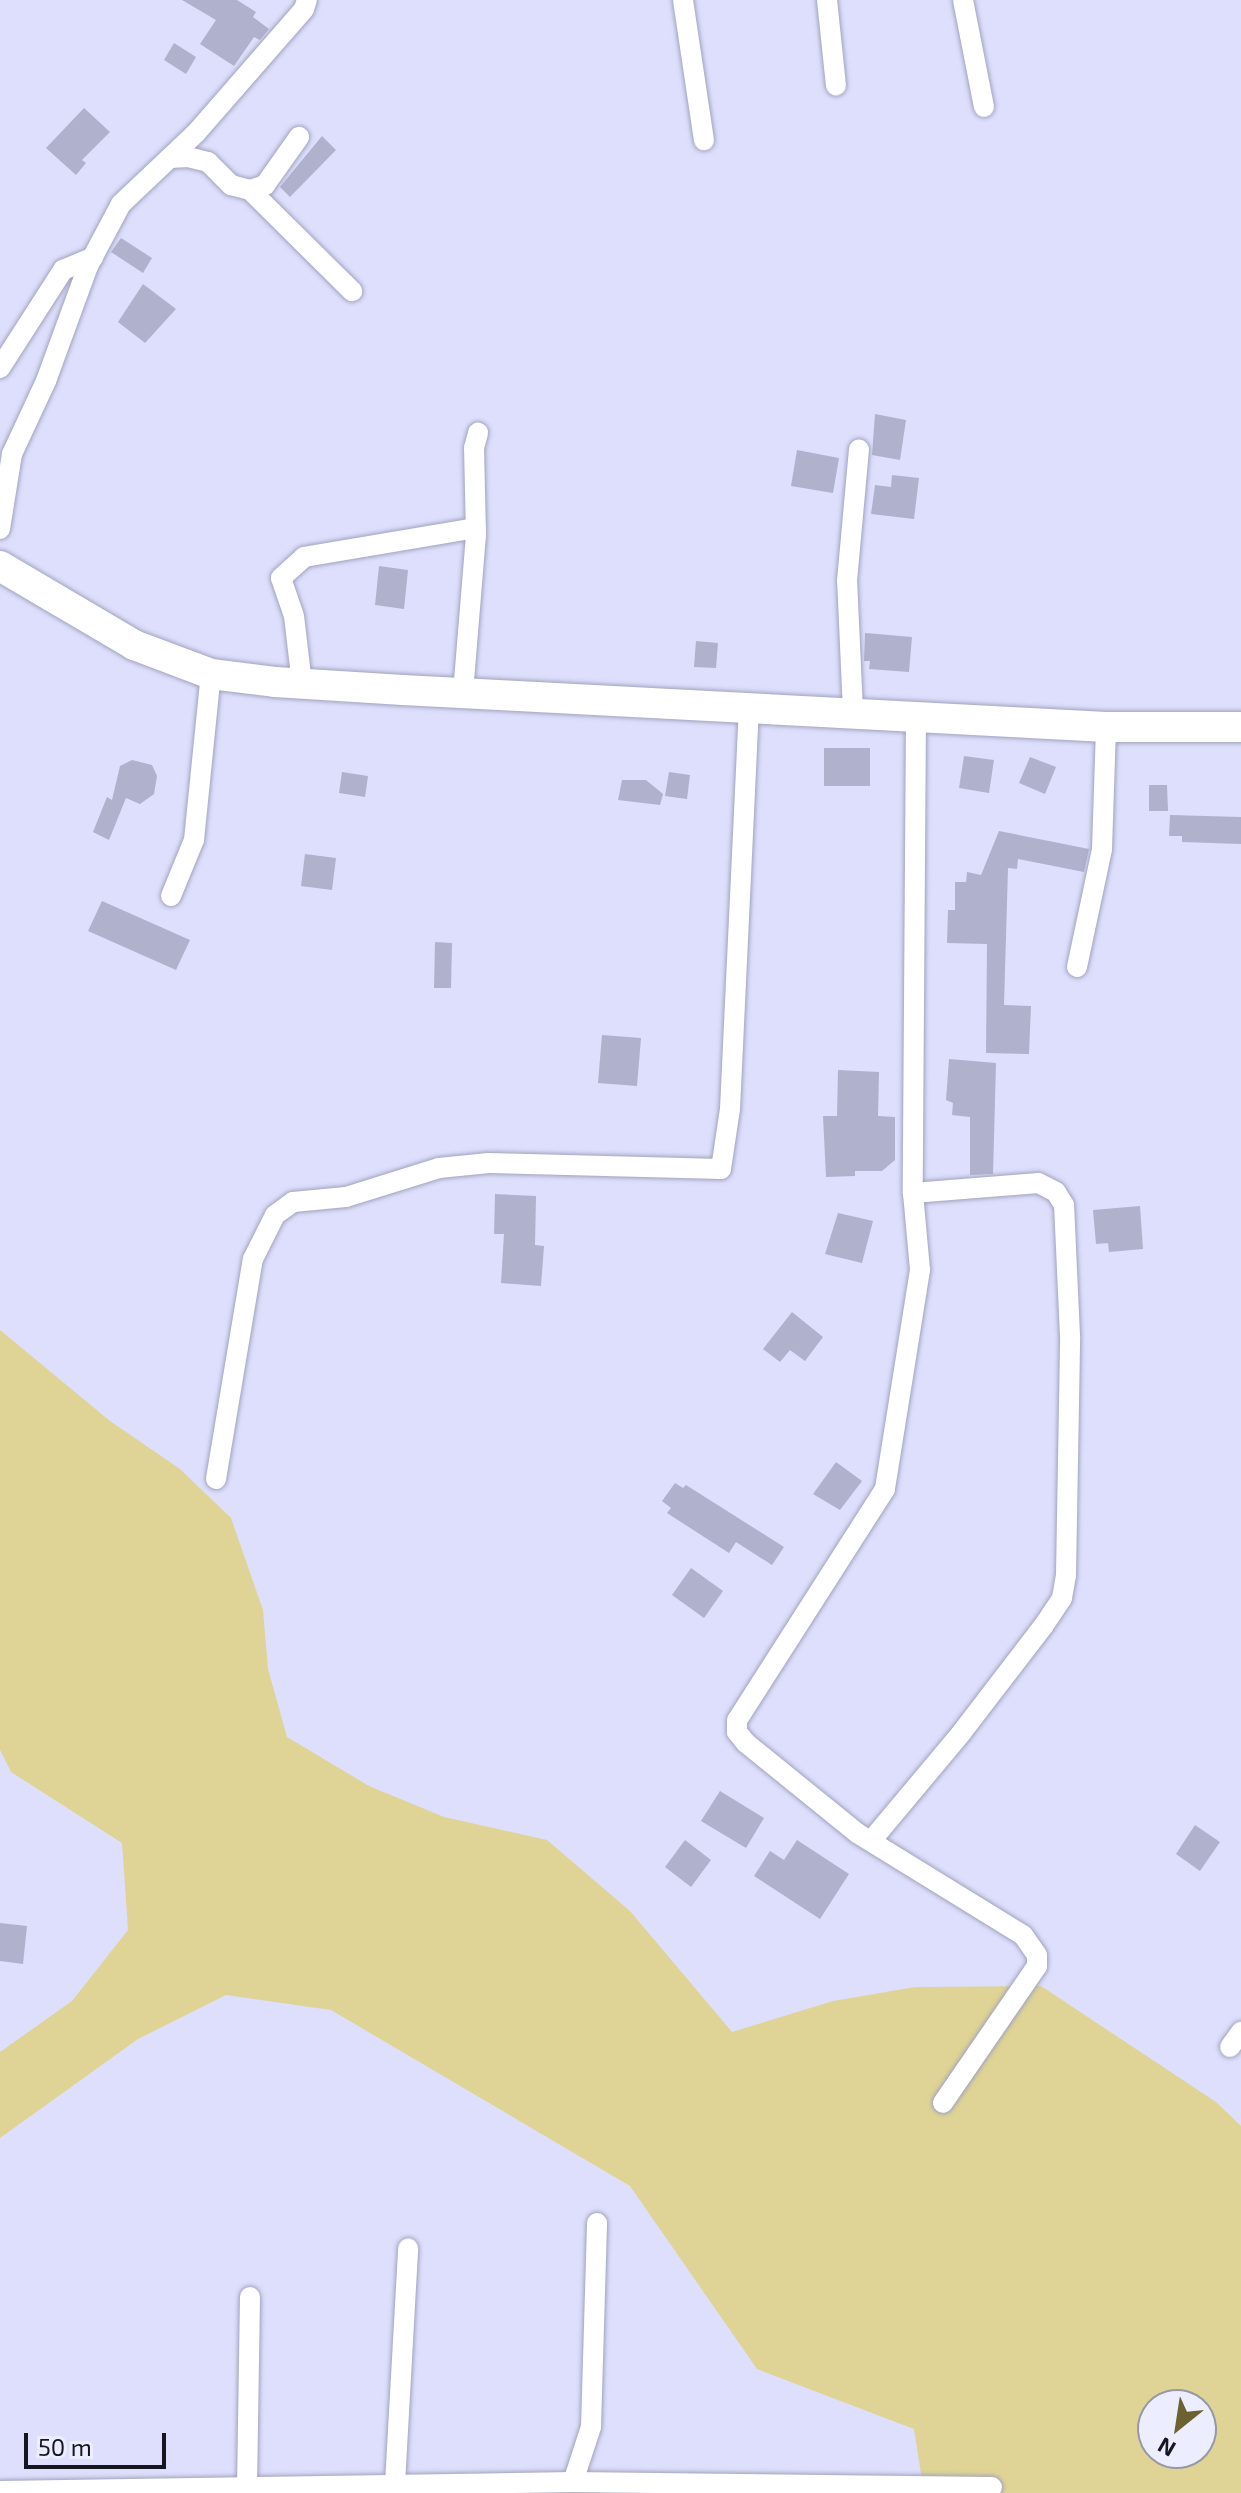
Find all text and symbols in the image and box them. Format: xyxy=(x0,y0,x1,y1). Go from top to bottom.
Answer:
north arrow xyxy=(1137,2389,1217,2469)
scale bar xyxy=(28,2417,170,2467)
text: 50 m xyxy=(38,2432,92,2461)
text: N xyxy=(1153,2433,1179,2463)

